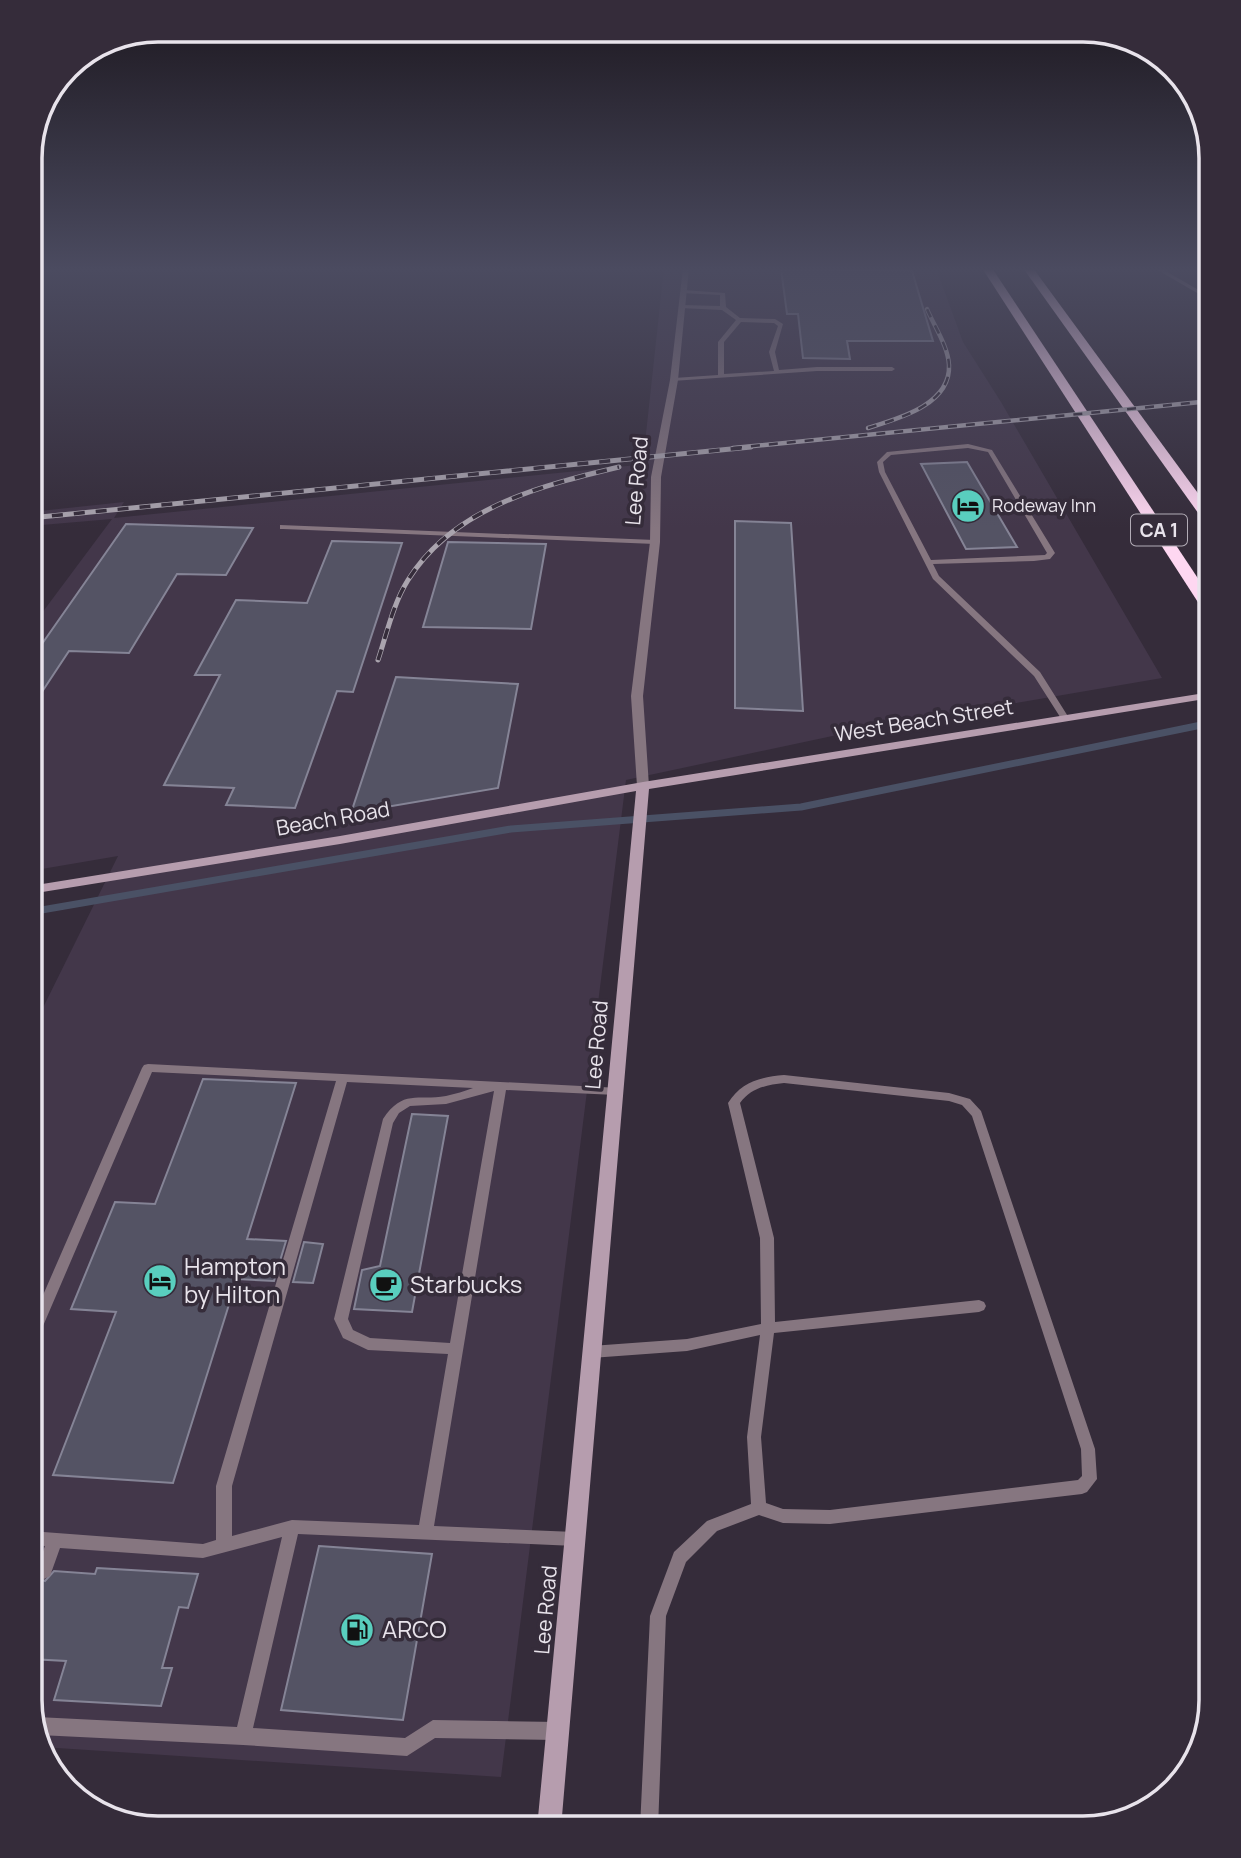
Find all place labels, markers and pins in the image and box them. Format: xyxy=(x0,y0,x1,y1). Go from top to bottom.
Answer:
hotel icon: Rodeway Inn xyxy=(949,487,987,525)
place label: Rodeway Inn xyxy=(992,493,1096,517)
place label: Hampton by Hilton xyxy=(184,1249,286,1310)
hotel icon: Hampton by Hilton xyxy=(141,1262,179,1300)
cafe icon: Starbucks xyxy=(367,1266,405,1304)
place label: Starbucks xyxy=(410,1267,522,1300)
fuel station icon: ARCO xyxy=(338,1611,376,1649)
place label: ARCO xyxy=(382,1612,447,1645)

